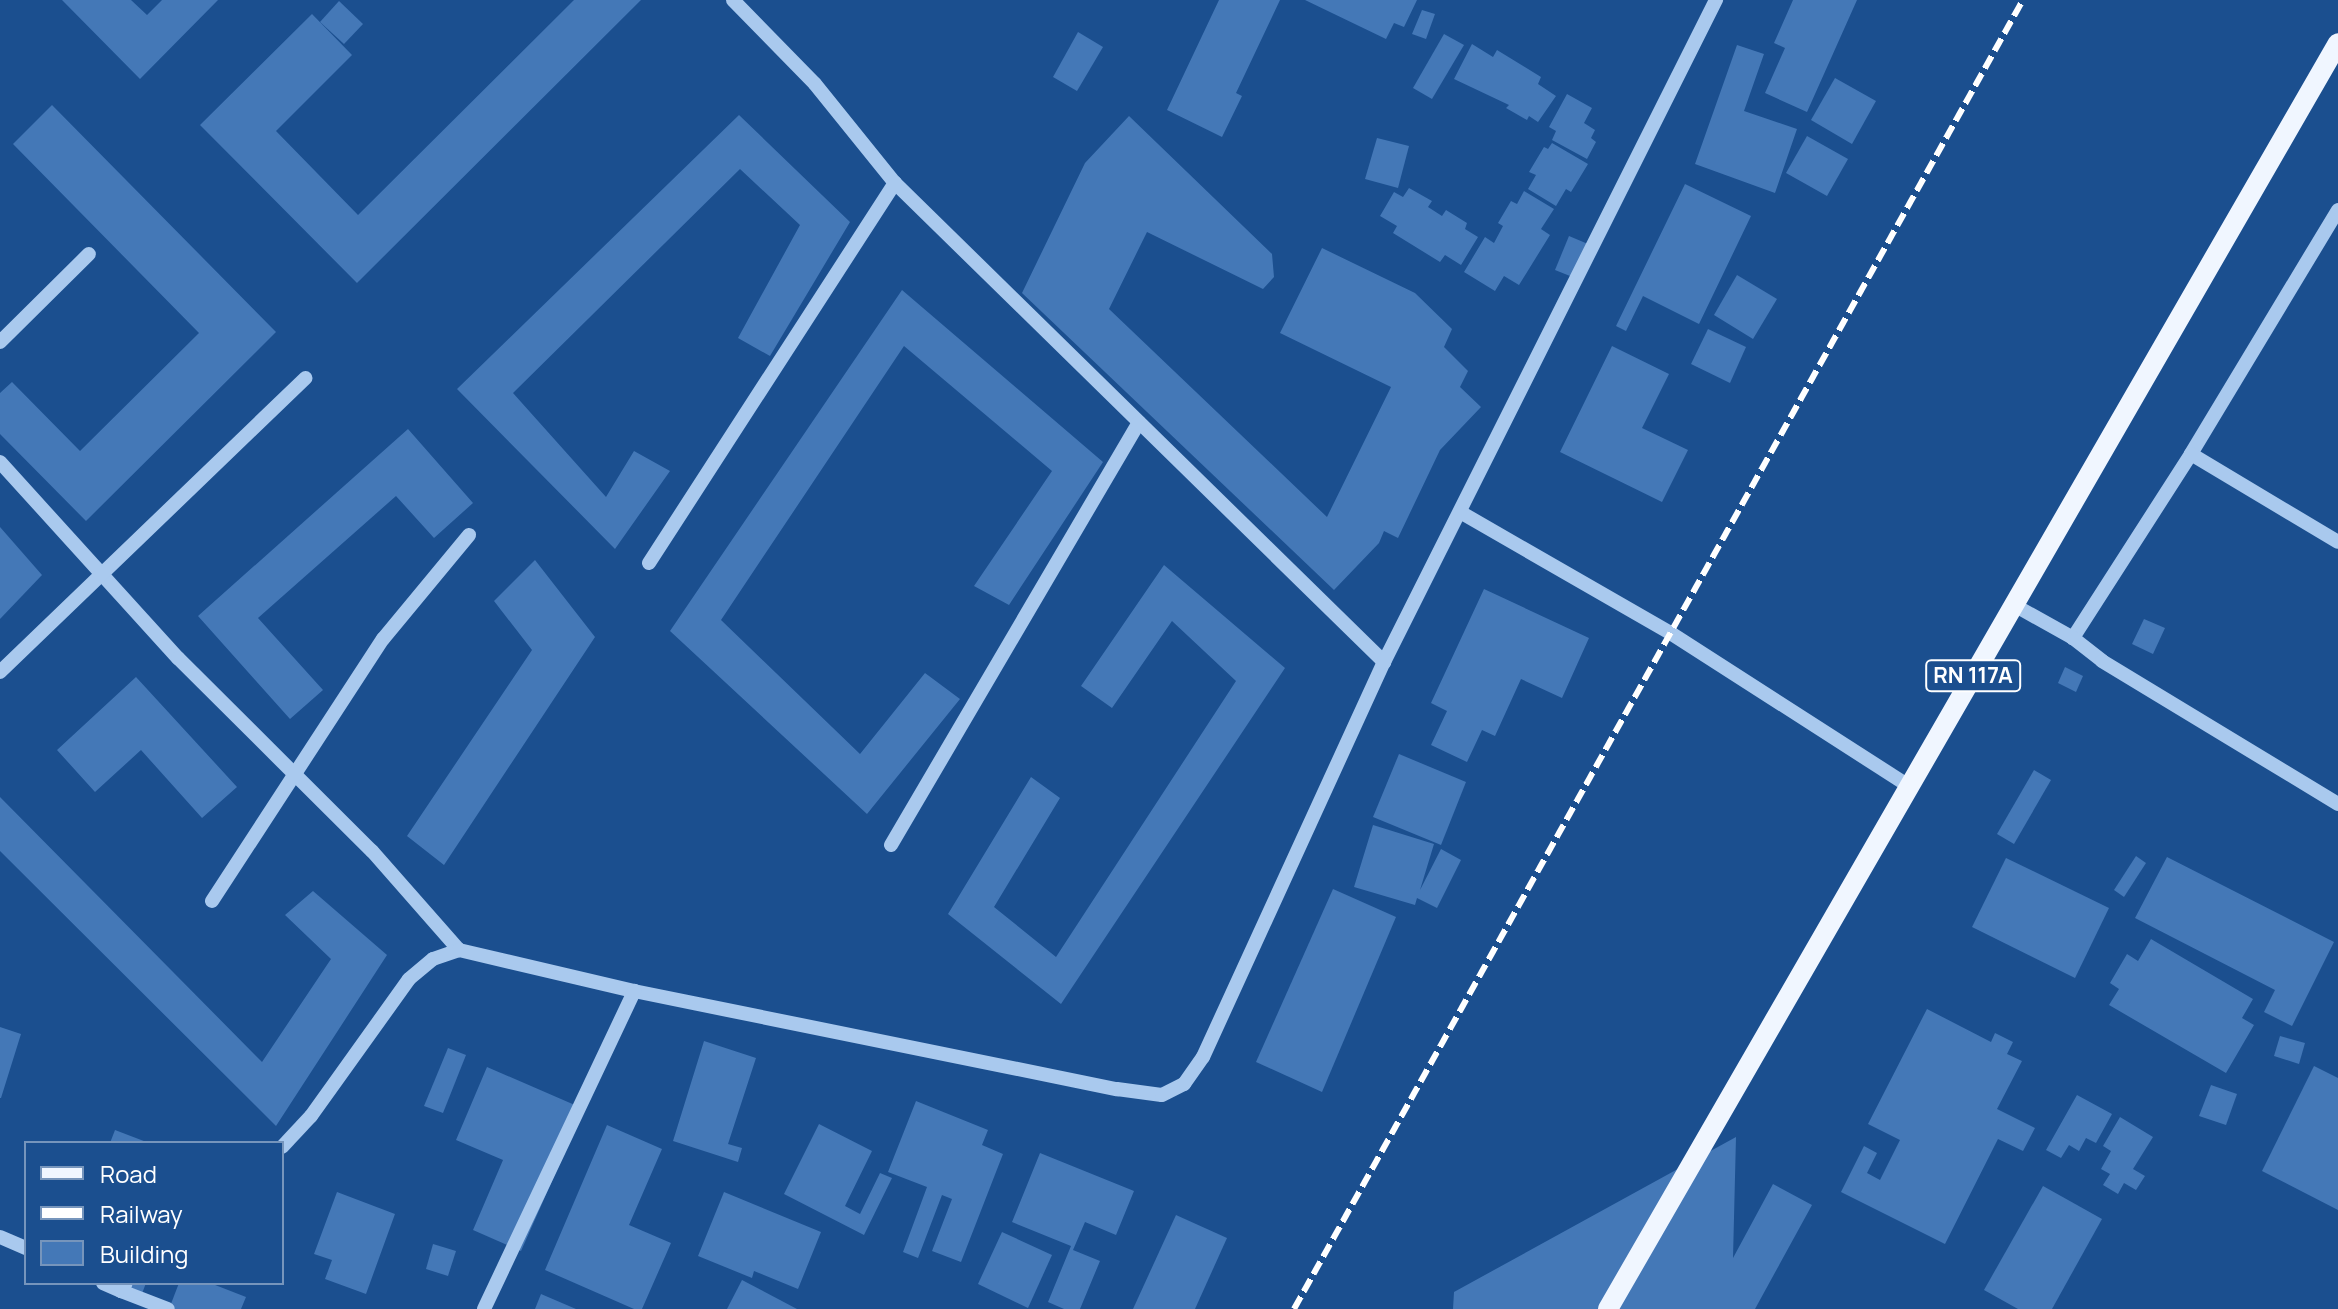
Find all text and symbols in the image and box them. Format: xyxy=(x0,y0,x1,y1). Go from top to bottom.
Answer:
road number: RN 117A xyxy=(1925,658,2021,694)
legend xyxy=(24,1141,284,1285)
text: Road xyxy=(100,1157,157,1190)
text: Railway xyxy=(100,1197,183,1230)
text: Building xyxy=(100,1237,188,1270)

